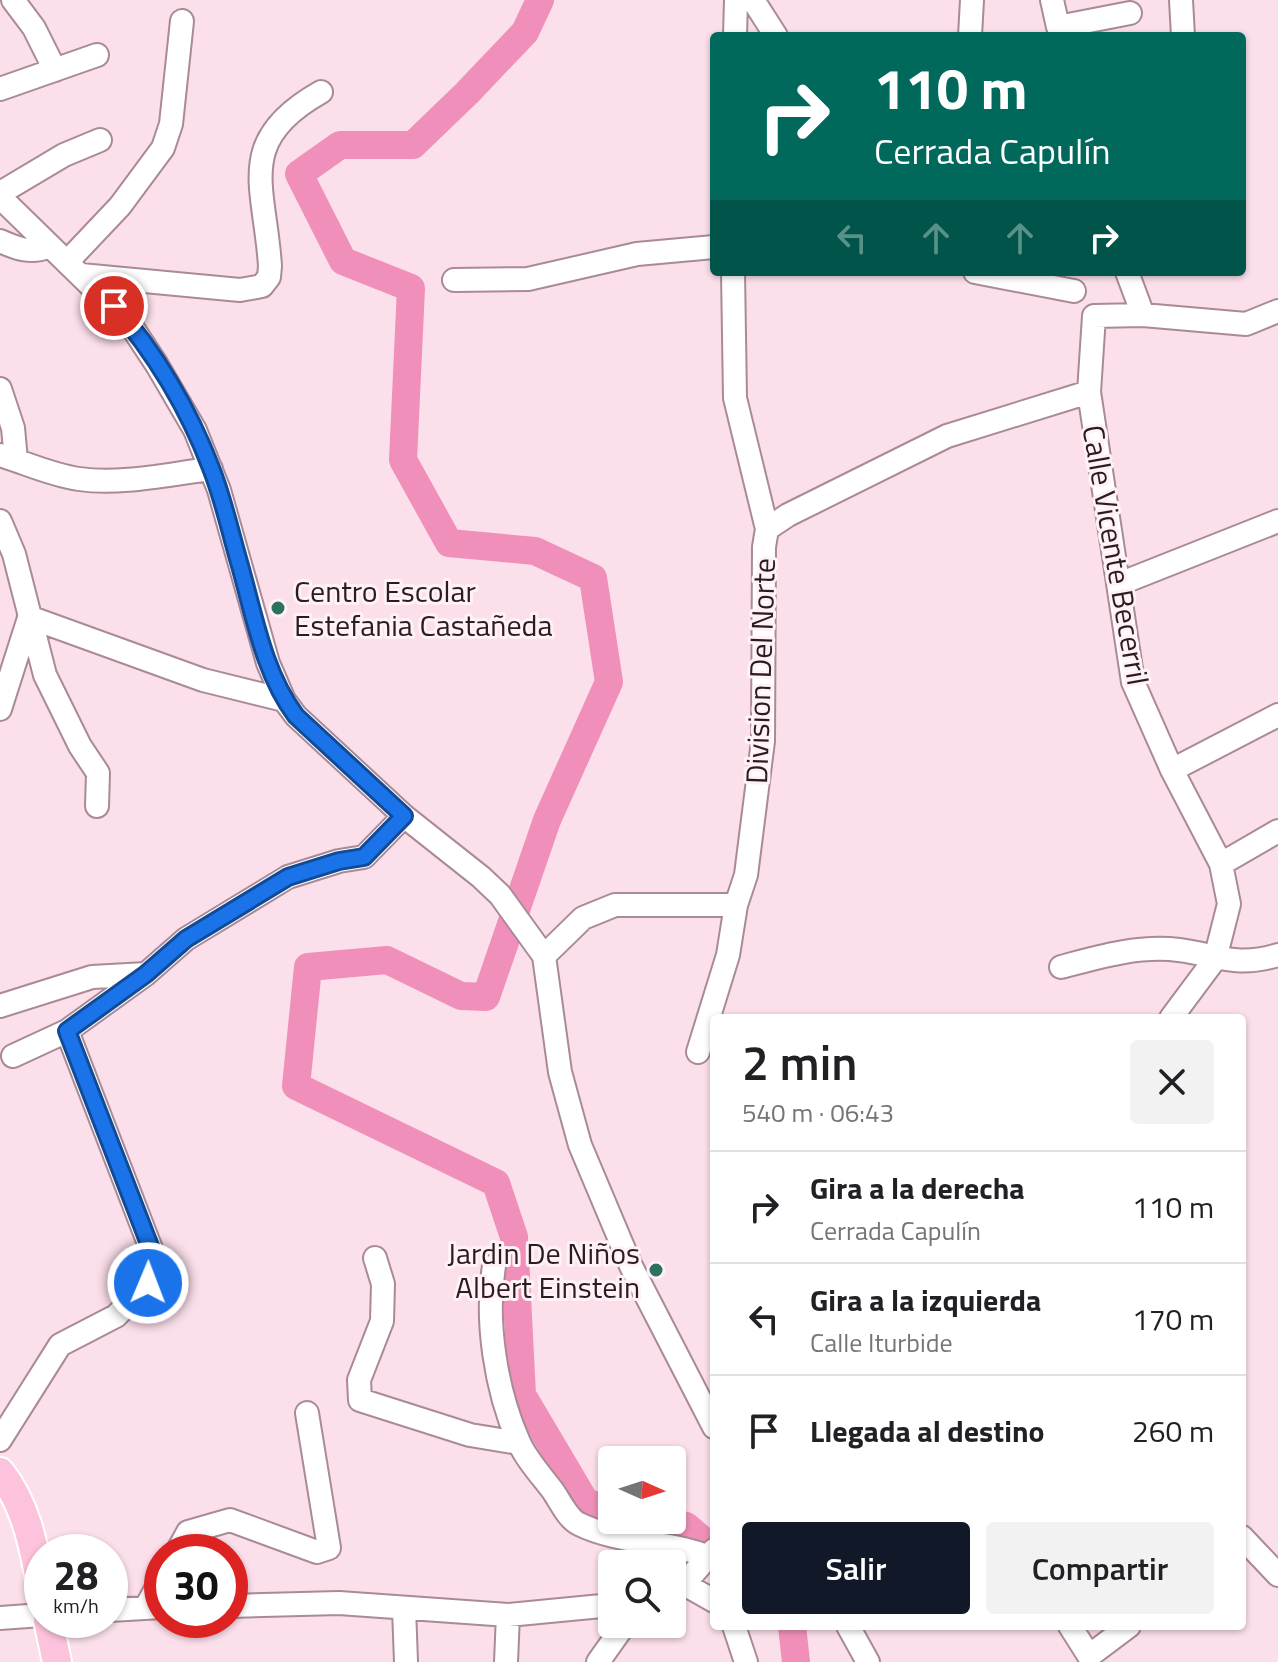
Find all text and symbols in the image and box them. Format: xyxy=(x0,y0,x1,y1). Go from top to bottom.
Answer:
text: 110 m xyxy=(874,46,1027,131)
icon: right xyxy=(742,64,846,168)
text: Cerrada Capulín xyxy=(874,123,1111,178)
icon: left xyxy=(830,216,874,260)
icon: ahead xyxy=(914,216,958,260)
icon: ahead xyxy=(998,216,1042,260)
icon: right xyxy=(1082,216,1126,260)
pin xyxy=(80,272,148,340)
icon: arrive xyxy=(92,284,136,328)
street label: Calle Vicente Becerril xyxy=(1070,421,1162,689)
street label: Division Del Norte xyxy=(733,557,787,785)
place label: Centro Escolar Estefania Castañeda xyxy=(294,568,553,648)
marker: Centro Escolar Estefania Castañeda xyxy=(269,599,287,617)
text: 2 min xyxy=(742,1026,857,1099)
button: close xyxy=(1130,1040,1214,1124)
text: 540 m · 06:43 xyxy=(742,1093,894,1132)
text: Gira a la derecha xyxy=(810,1165,1025,1211)
text: 110 m xyxy=(1132,1184,1214,1230)
icon: right xyxy=(742,1185,786,1229)
text: Cerrada Capulín xyxy=(810,1211,981,1250)
place label: Jardin De Niños Albert Einstein xyxy=(447,1230,640,1310)
position arrow xyxy=(106,1241,190,1325)
marker: Jardin De Niños Albert Einstein xyxy=(647,1261,665,1279)
text: Gira a la izquierda xyxy=(810,1277,1041,1323)
text: 170 m xyxy=(1132,1296,1214,1342)
icon: left xyxy=(742,1297,786,1341)
text: Calle Iturbide xyxy=(810,1323,953,1362)
text: Llegada al destino xyxy=(810,1408,1044,1454)
text: 260 m xyxy=(1132,1408,1214,1454)
icon: arrive xyxy=(742,1409,786,1453)
north arrow xyxy=(598,1446,686,1534)
map controls xyxy=(598,1446,686,1638)
button: Salir xyxy=(742,1522,970,1614)
button: Compartir xyxy=(986,1522,1214,1614)
speed limit sign: 30 xyxy=(144,1534,248,1638)
text: 28 xyxy=(54,1545,98,1606)
button: search xyxy=(598,1550,686,1638)
text: km/h xyxy=(53,1590,99,1621)

